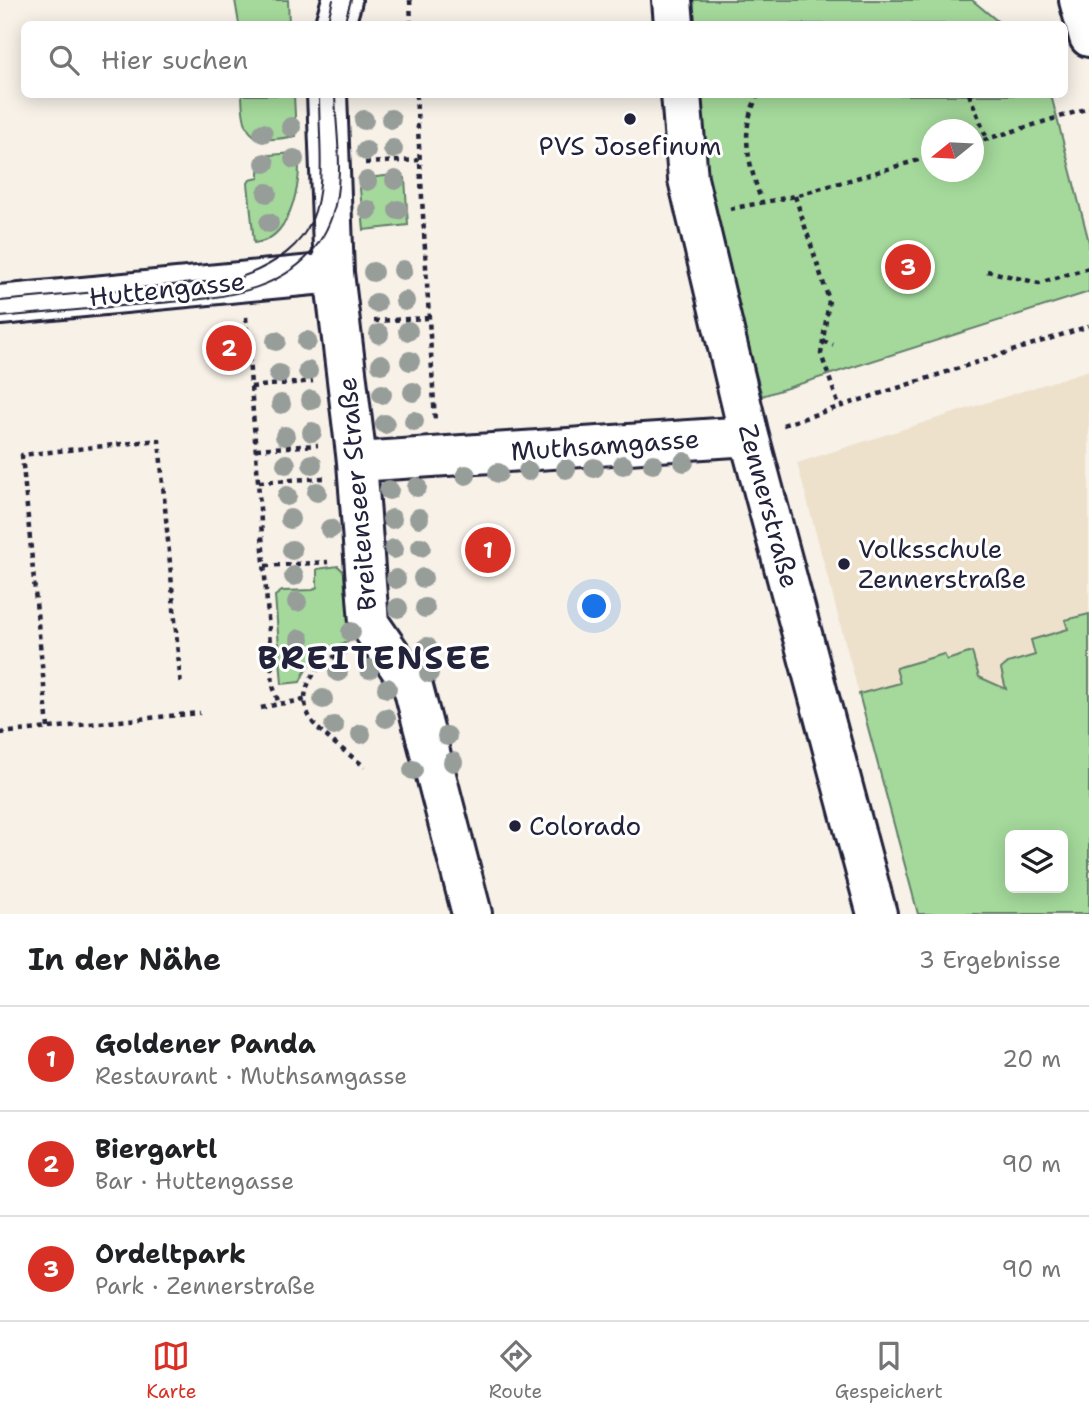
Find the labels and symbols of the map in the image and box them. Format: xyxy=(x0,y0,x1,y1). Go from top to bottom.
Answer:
marker: PVS Josefinum xyxy=(622,111,638,127)
north arrow xyxy=(921,119,984,182)
place label: PVS Josefinum xyxy=(539,128,721,163)
pin: 3 xyxy=(885,241,931,293)
street label: Huttengasse xyxy=(87,263,247,314)
pin: 2 xyxy=(206,322,252,374)
street label: Breitenseer Straße xyxy=(329,376,384,612)
street label: Muthsamgasse xyxy=(510,420,700,469)
street label: Zennerstraße xyxy=(731,420,808,592)
pin: 1 xyxy=(465,524,511,576)
place label: Volksschule Zennerstraße xyxy=(858,531,1026,596)
marker: Volksschule Zennerstraße xyxy=(836,556,852,572)
your location xyxy=(577,589,611,623)
district label: BREITENSEE xyxy=(257,635,493,680)
place label: Colorado xyxy=(529,808,641,843)
marker: Colorado xyxy=(507,818,523,834)

